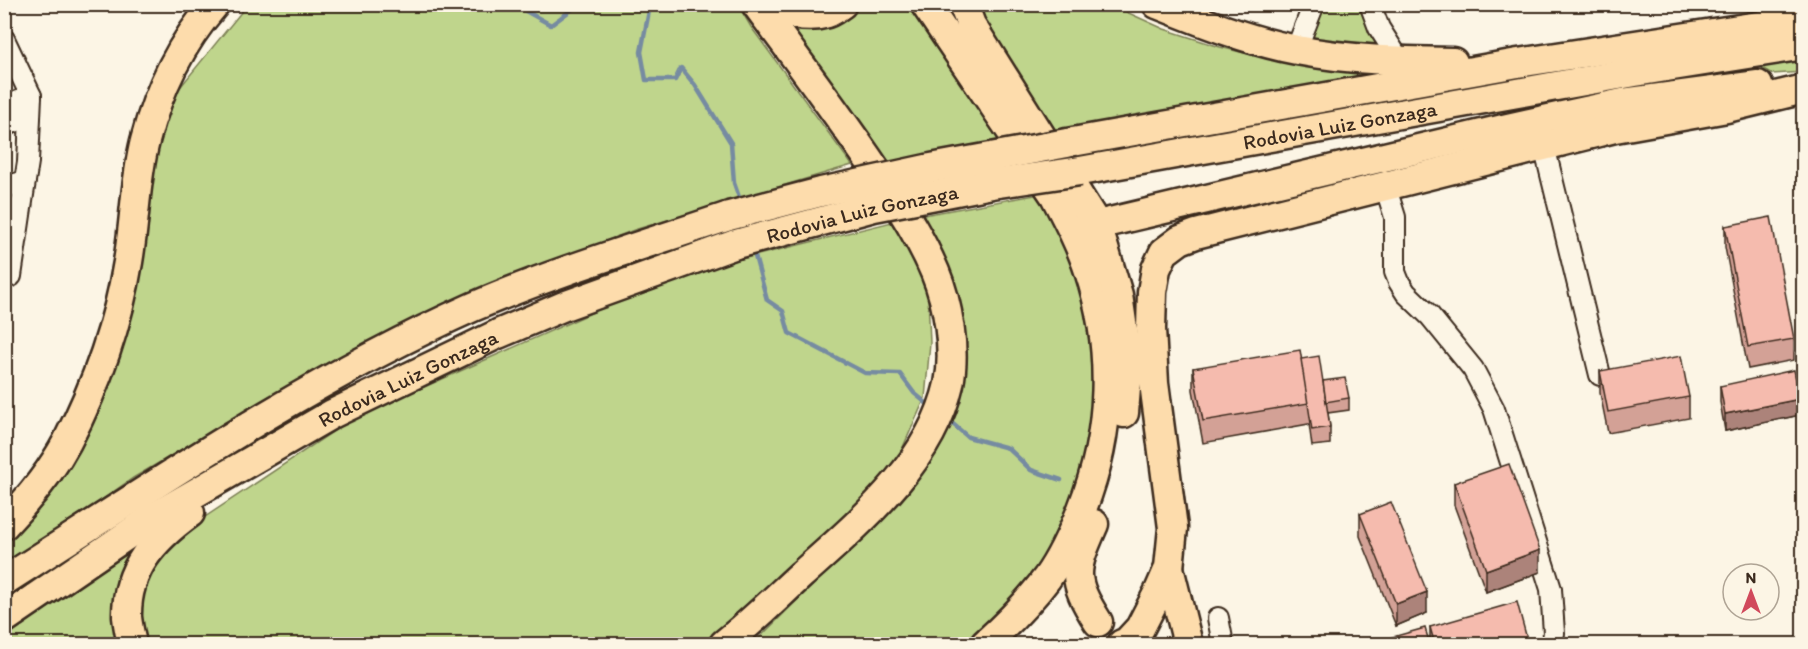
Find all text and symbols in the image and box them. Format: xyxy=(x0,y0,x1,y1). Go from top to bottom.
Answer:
street label: Rodovia Luiz Gonzaga xyxy=(1241,95,1439,154)
street label: Rodovia Luiz Gonzaga xyxy=(763,178,960,248)
street label: Rodovia Luiz Gonzaga xyxy=(313,324,502,432)
north arrow xyxy=(1721,562,1781,622)
text: N xyxy=(1746,568,1756,587)

